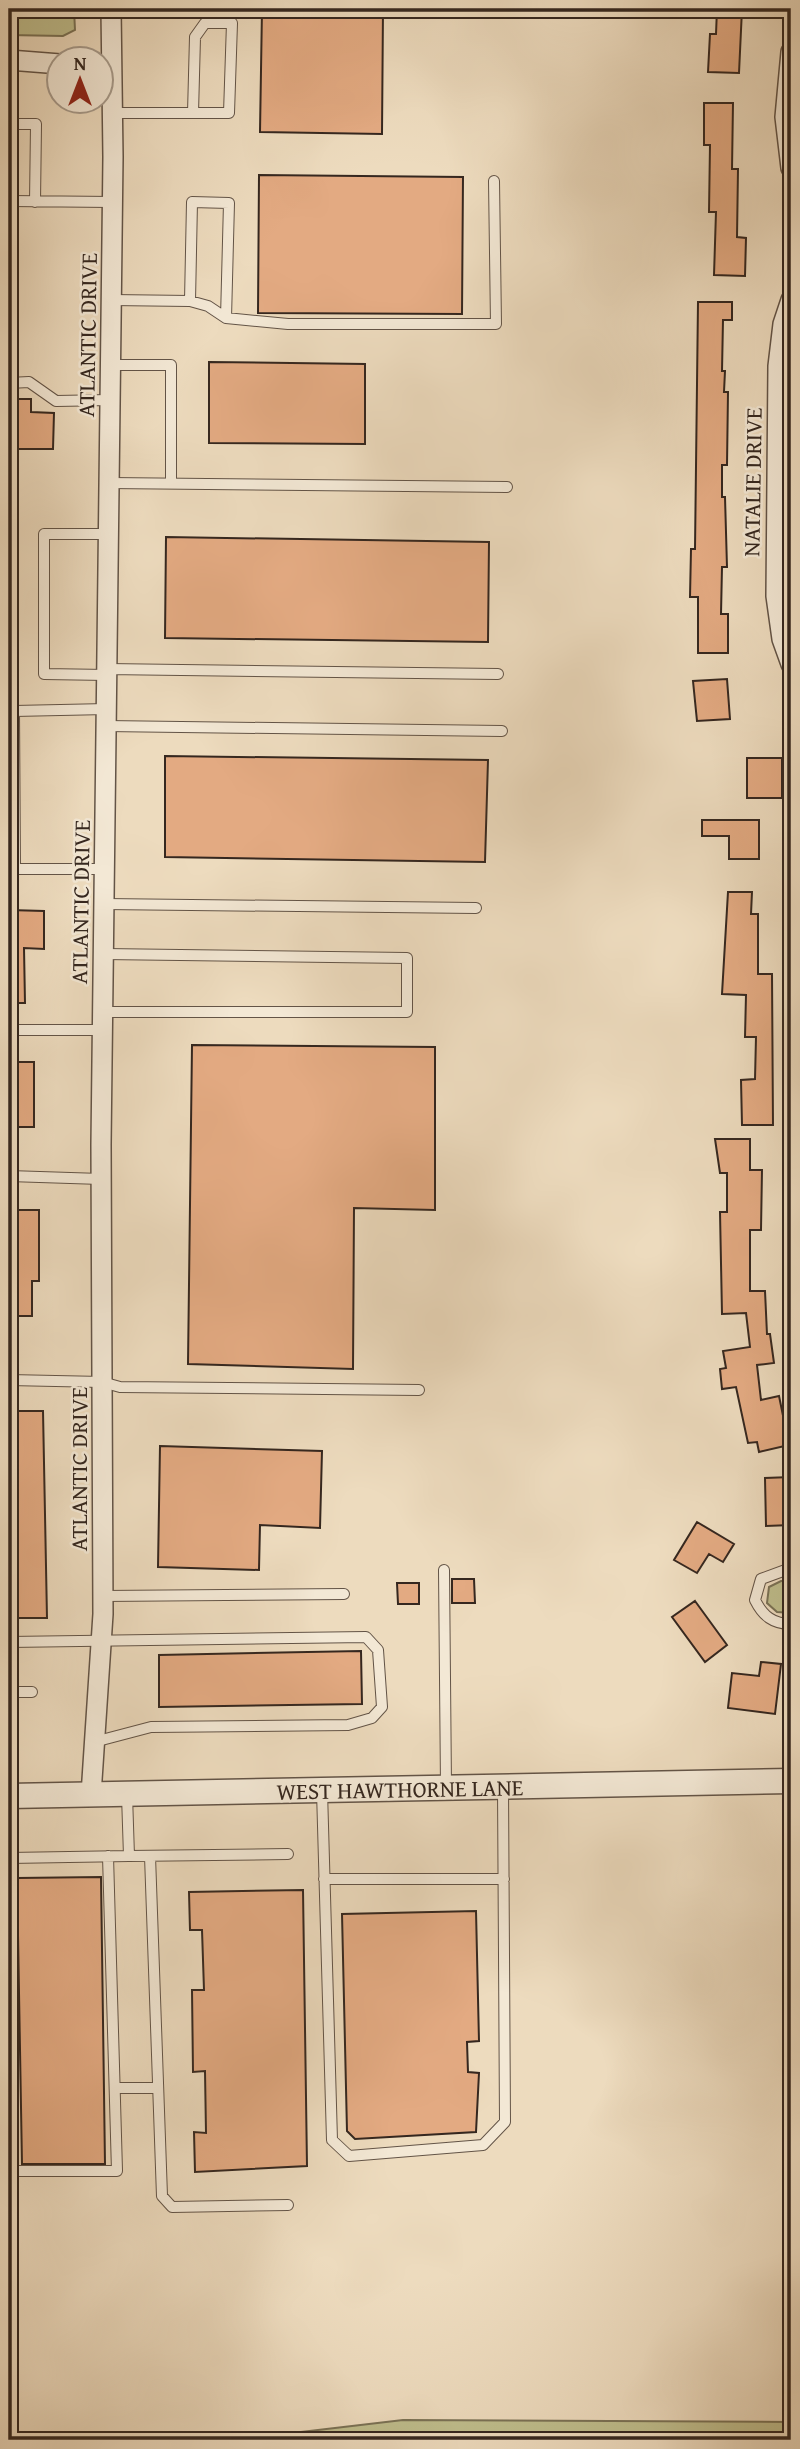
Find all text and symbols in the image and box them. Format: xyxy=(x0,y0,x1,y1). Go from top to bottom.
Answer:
north arrow xyxy=(46,46,116,116)
text: N xyxy=(74,49,87,77)
street label: ATLANTIC DRIVE xyxy=(69,253,105,417)
street label: NATALIE DRIVE xyxy=(734,407,770,557)
street label: ATLANTIC DRIVE xyxy=(62,820,98,984)
street label: ATLANTIC DRIVE xyxy=(62,1387,95,1551)
street label: WEST HAWTHORNE LANE xyxy=(276,1770,524,1808)

